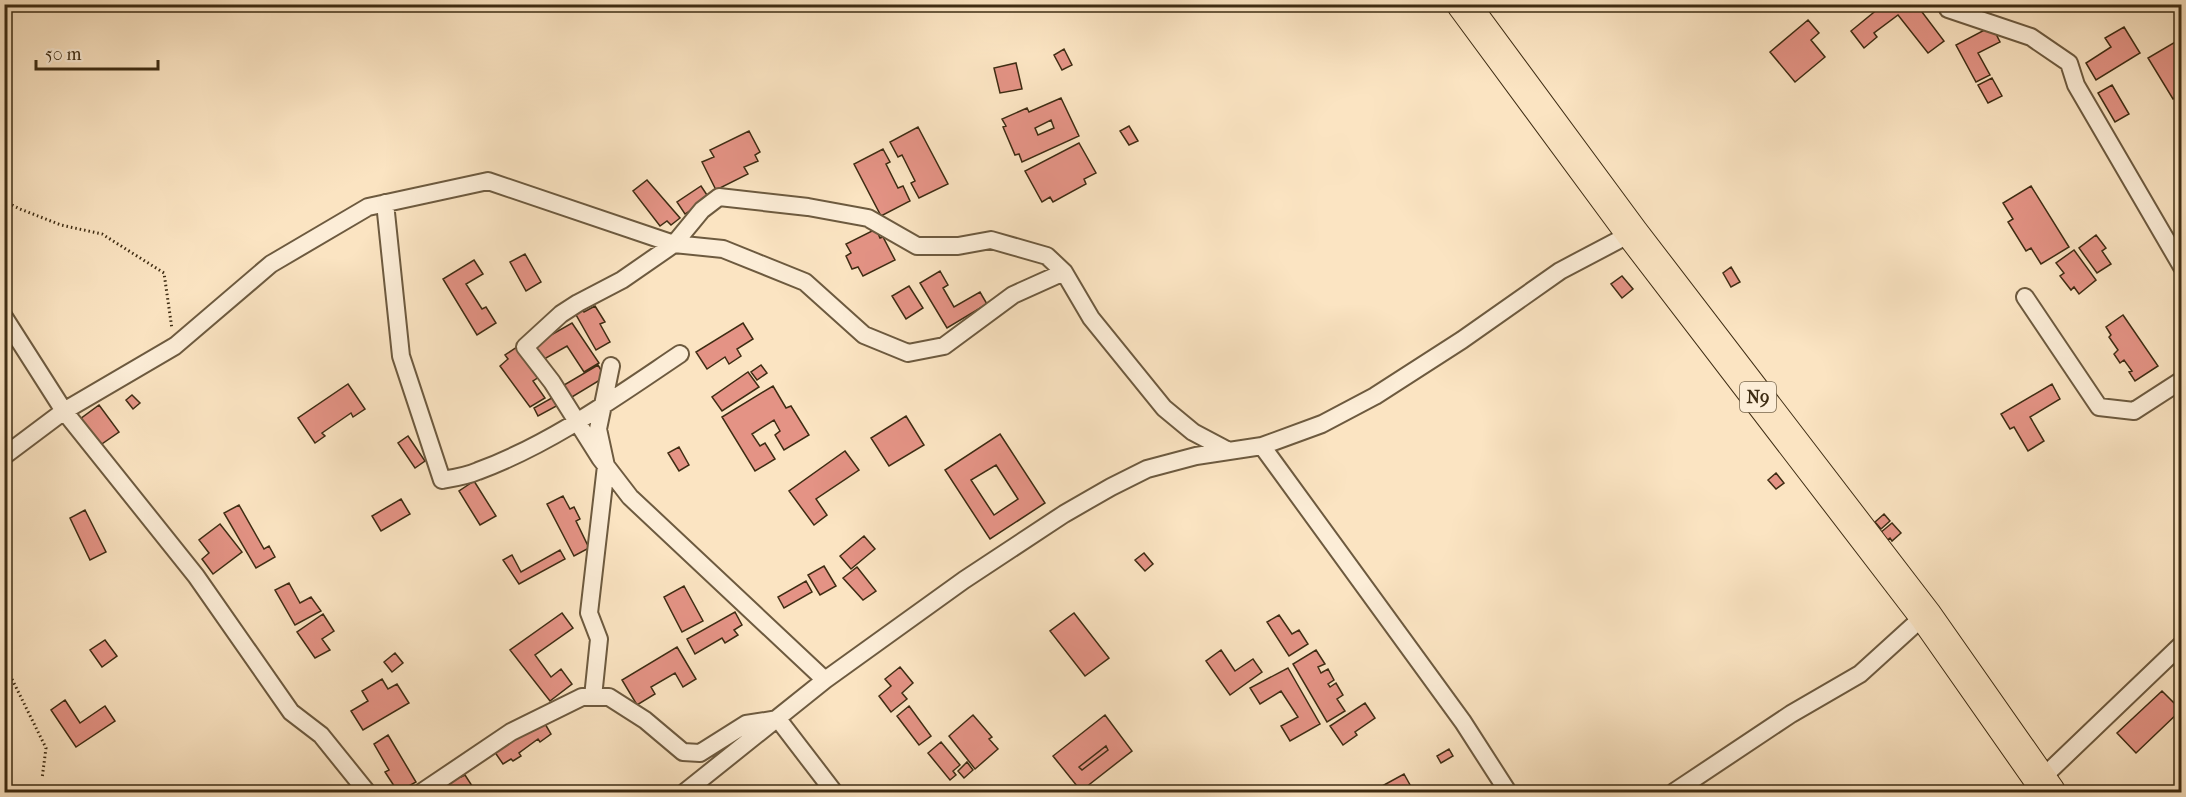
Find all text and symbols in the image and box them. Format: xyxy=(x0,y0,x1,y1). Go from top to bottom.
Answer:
scale bar xyxy=(36,33,158,71)
text: 50 m xyxy=(45,44,82,65)
road number: N9 xyxy=(1740,382,1776,412)

